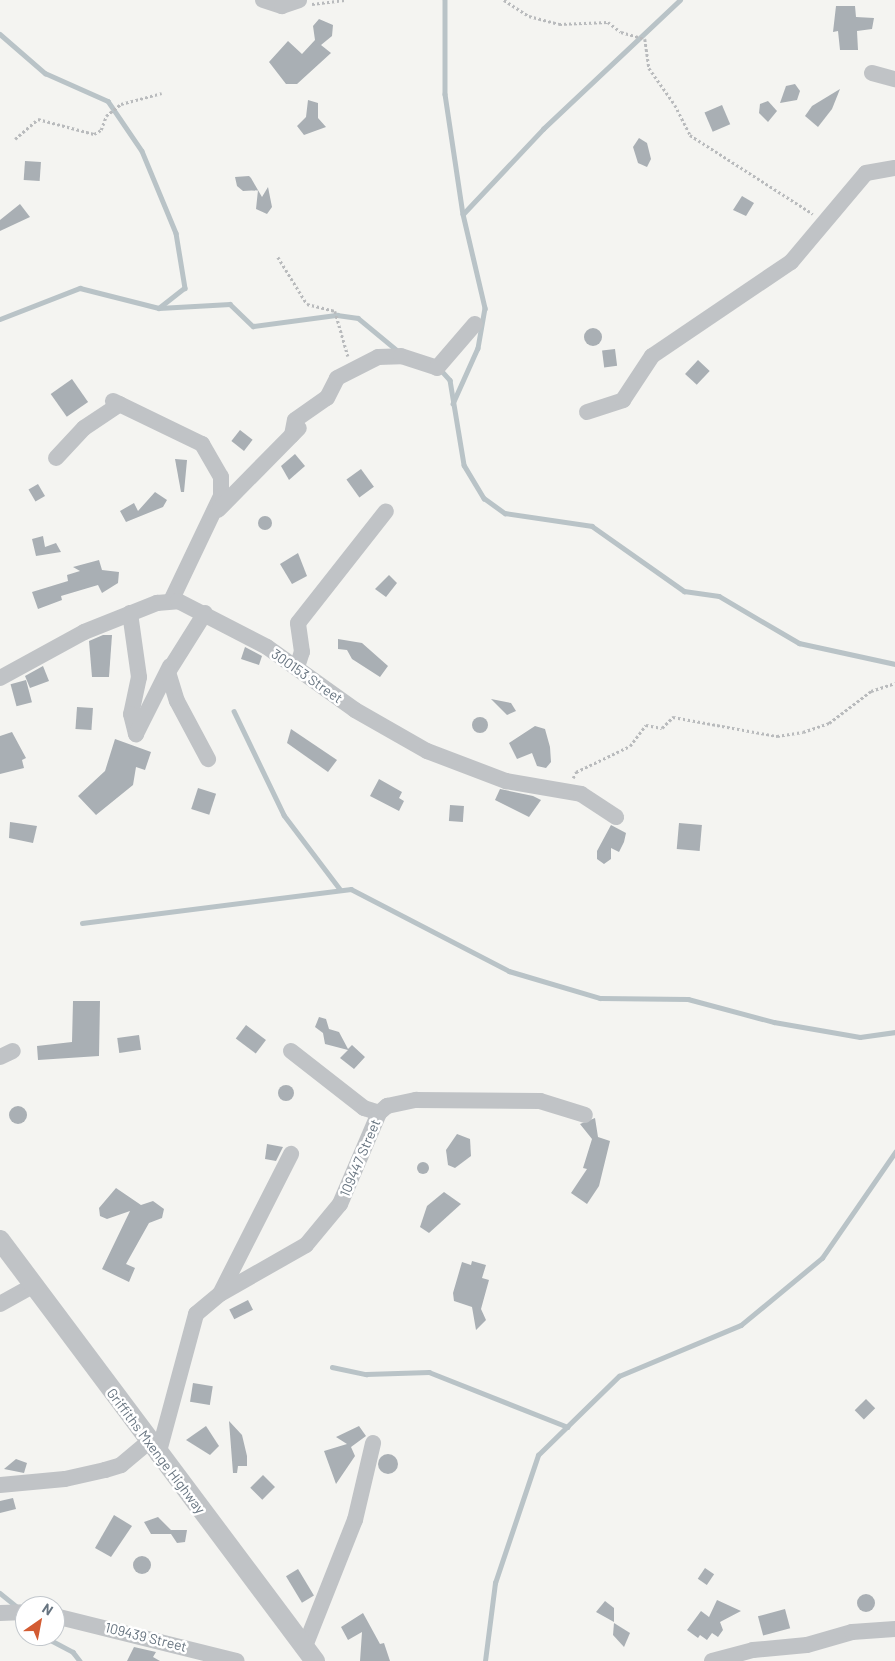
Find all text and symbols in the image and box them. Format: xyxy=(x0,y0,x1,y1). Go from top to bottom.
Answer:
street label: 300153 Street xyxy=(268,645,346,707)
street label: 109447 Street xyxy=(336,1117,384,1199)
street label: Griffiths Mxenge Highway xyxy=(103,1385,209,1517)
north arrow xyxy=(15,1596,65,1646)
text: N xyxy=(39,1599,56,1619)
street label: 109439 Street xyxy=(104,1619,188,1655)

